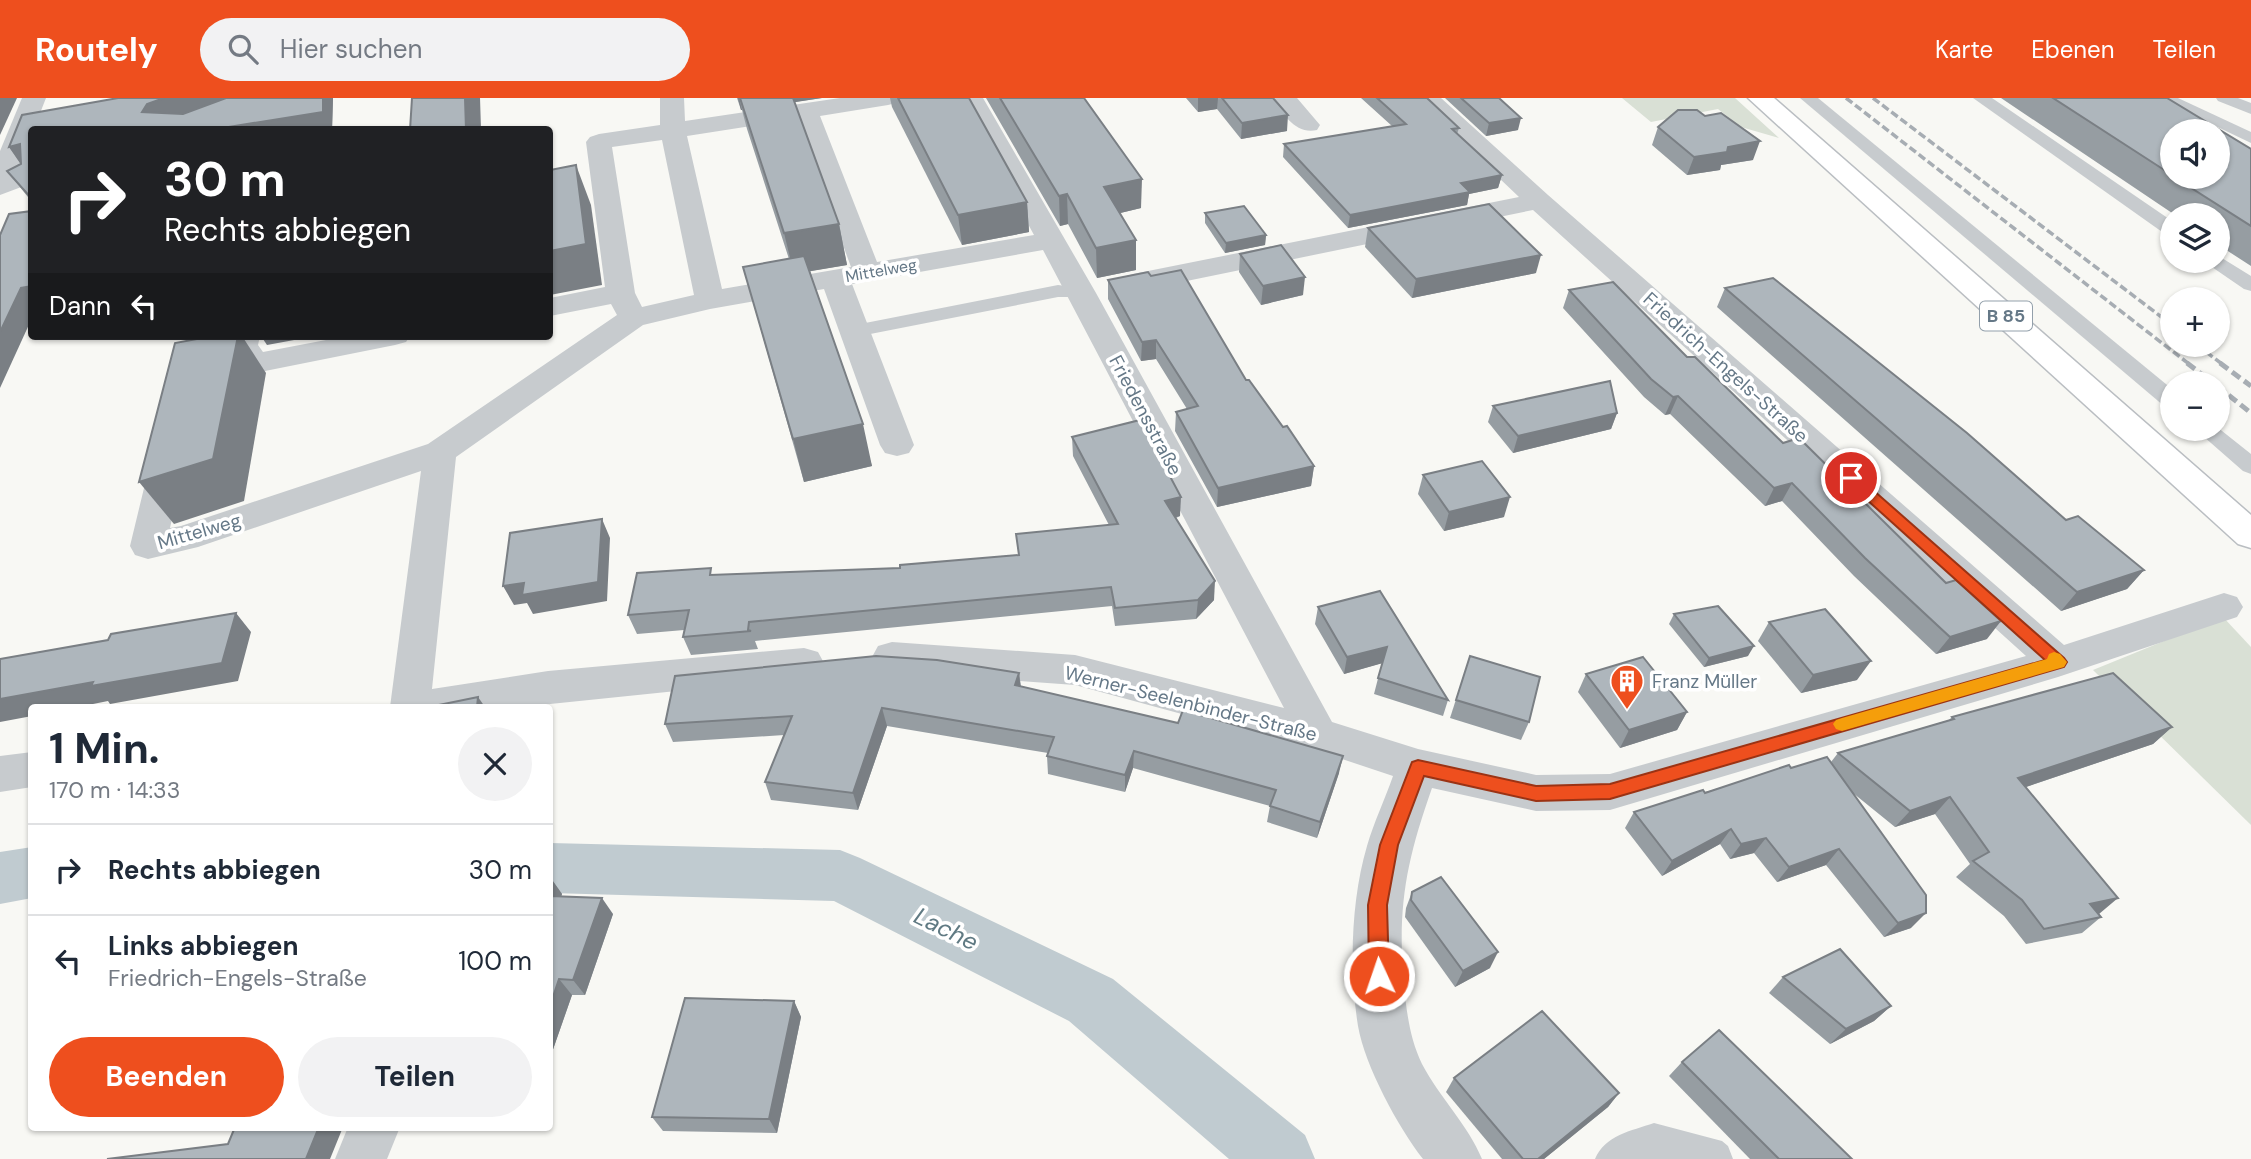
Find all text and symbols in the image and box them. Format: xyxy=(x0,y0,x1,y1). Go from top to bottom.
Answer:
search box xyxy=(200,18,690,81)
text: Routely xyxy=(35,28,158,71)
icon: search xyxy=(224,30,262,68)
text: Hier suchen xyxy=(280,32,423,66)
text: Karte xyxy=(1935,34,1993,65)
text: Ebenen xyxy=(2031,34,2115,65)
text: Teilen xyxy=(2153,34,2216,65)
map controls xyxy=(2160,119,2230,441)
button: sound xyxy=(2160,119,2230,189)
text: 30 m xyxy=(164,147,286,211)
icon: right xyxy=(49,154,140,245)
button: layers xyxy=(2160,203,2230,273)
text: Rechts abbiegen xyxy=(164,209,411,251)
street label: Mittelweg xyxy=(844,254,918,287)
icon: left xyxy=(125,287,163,325)
street label: Friedrich-Engels-Straße xyxy=(1638,287,1813,448)
button: + xyxy=(2160,287,2230,357)
text: Dann xyxy=(49,289,111,323)
road number: B 85 xyxy=(1980,302,2032,330)
street label: Friedensstraße xyxy=(1103,351,1188,480)
button: − xyxy=(2160,371,2230,441)
pin xyxy=(1821,448,1881,508)
icon: arrive xyxy=(1832,459,1870,497)
street label: Mittelweg xyxy=(155,508,244,555)
street label: Werner-Seelenbinder-Straße xyxy=(1062,660,1320,747)
building icon: Franz Müller xyxy=(1608,662,1646,711)
place label: Franz Müller xyxy=(1652,669,1757,694)
text: 1 Min. xyxy=(49,721,159,776)
button: close xyxy=(458,727,532,801)
text: 170 m · 14:33 xyxy=(49,775,180,805)
icon: right xyxy=(49,851,87,889)
text: Rechts abbiegen xyxy=(108,853,321,887)
text: 30 m xyxy=(469,853,532,887)
water label: Lache xyxy=(909,900,983,957)
text: Links abbiegen xyxy=(108,929,298,963)
position arrow xyxy=(1342,939,1416,1013)
icon: left xyxy=(49,942,87,980)
text: 100 m xyxy=(458,944,532,978)
text: Friedrich-Engels-Straße xyxy=(108,963,367,993)
button: Beenden xyxy=(49,1037,284,1117)
button: Teilen xyxy=(298,1037,532,1117)

